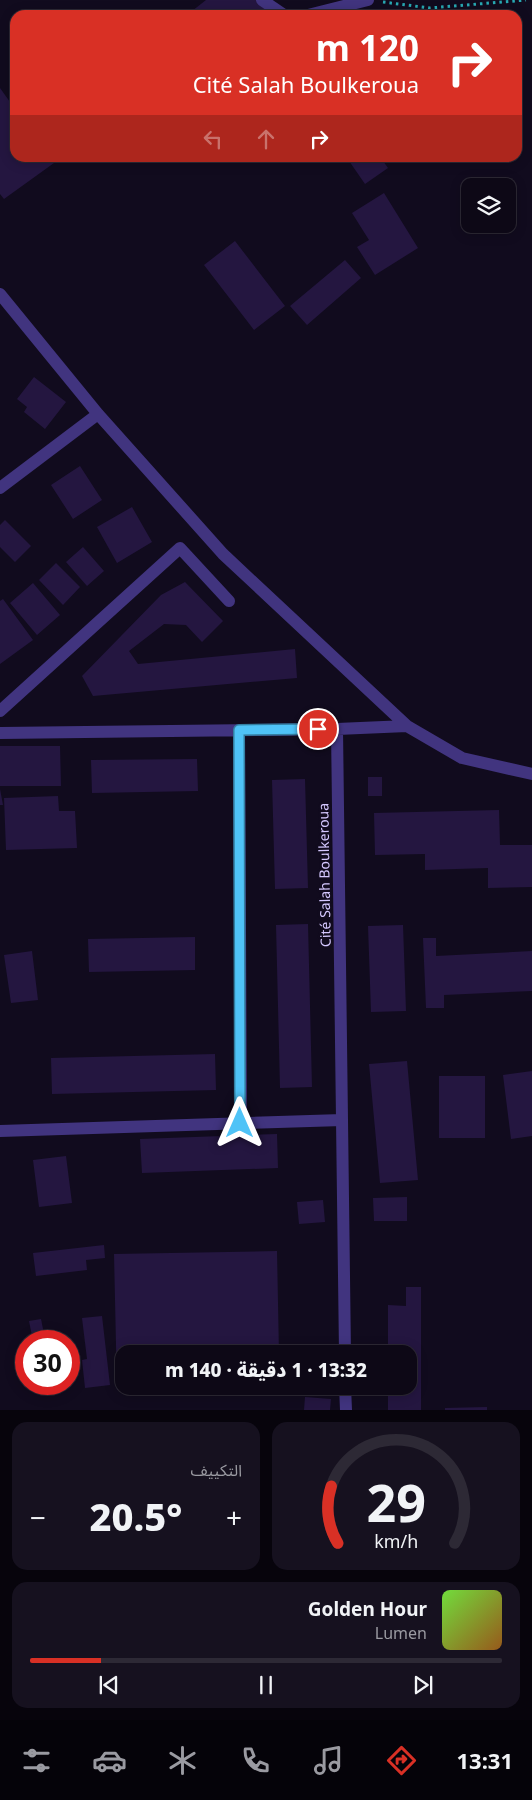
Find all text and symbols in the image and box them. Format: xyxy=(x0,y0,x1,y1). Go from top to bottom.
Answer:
text: 120 m xyxy=(316,24,419,71)
icon: right xyxy=(437,30,502,95)
text: Cité Salah Boulkeroua xyxy=(193,69,419,99)
icon: left xyxy=(199,125,227,153)
icon: ahead xyxy=(252,125,280,153)
icon: right xyxy=(305,125,333,153)
map controls xyxy=(461,178,516,233)
button: layers xyxy=(461,178,516,233)
pin xyxy=(297,708,339,750)
icon: arrive xyxy=(304,715,332,743)
street label: Cité Salah Boulkeroua xyxy=(313,803,335,947)
position arrow xyxy=(213,1096,265,1148)
speed limit sign: 30 xyxy=(15,1330,80,1395)
text: 13:32 · 1 دقيقة · 140 m xyxy=(165,1357,367,1383)
text: التكييف xyxy=(190,1459,242,1481)
text: 29 xyxy=(366,1466,426,1537)
text: 20.5° xyxy=(90,1490,182,1542)
text: − xyxy=(30,1498,46,1536)
text: + xyxy=(226,1498,242,1536)
text: km/h xyxy=(374,1529,418,1553)
text: Golden Hour xyxy=(308,1596,427,1622)
text: Lumen xyxy=(375,1622,427,1644)
icon: previous xyxy=(95,1671,123,1699)
icon: pause xyxy=(252,1671,280,1699)
icon: next xyxy=(409,1671,437,1699)
icon: filters xyxy=(19,1743,54,1778)
icon: car xyxy=(92,1743,127,1778)
icon: climate xyxy=(165,1743,200,1778)
icon: phone xyxy=(238,1743,273,1778)
icon: music xyxy=(311,1743,346,1778)
icon: directions xyxy=(384,1743,419,1778)
text: 13:31 xyxy=(457,1745,513,1775)

